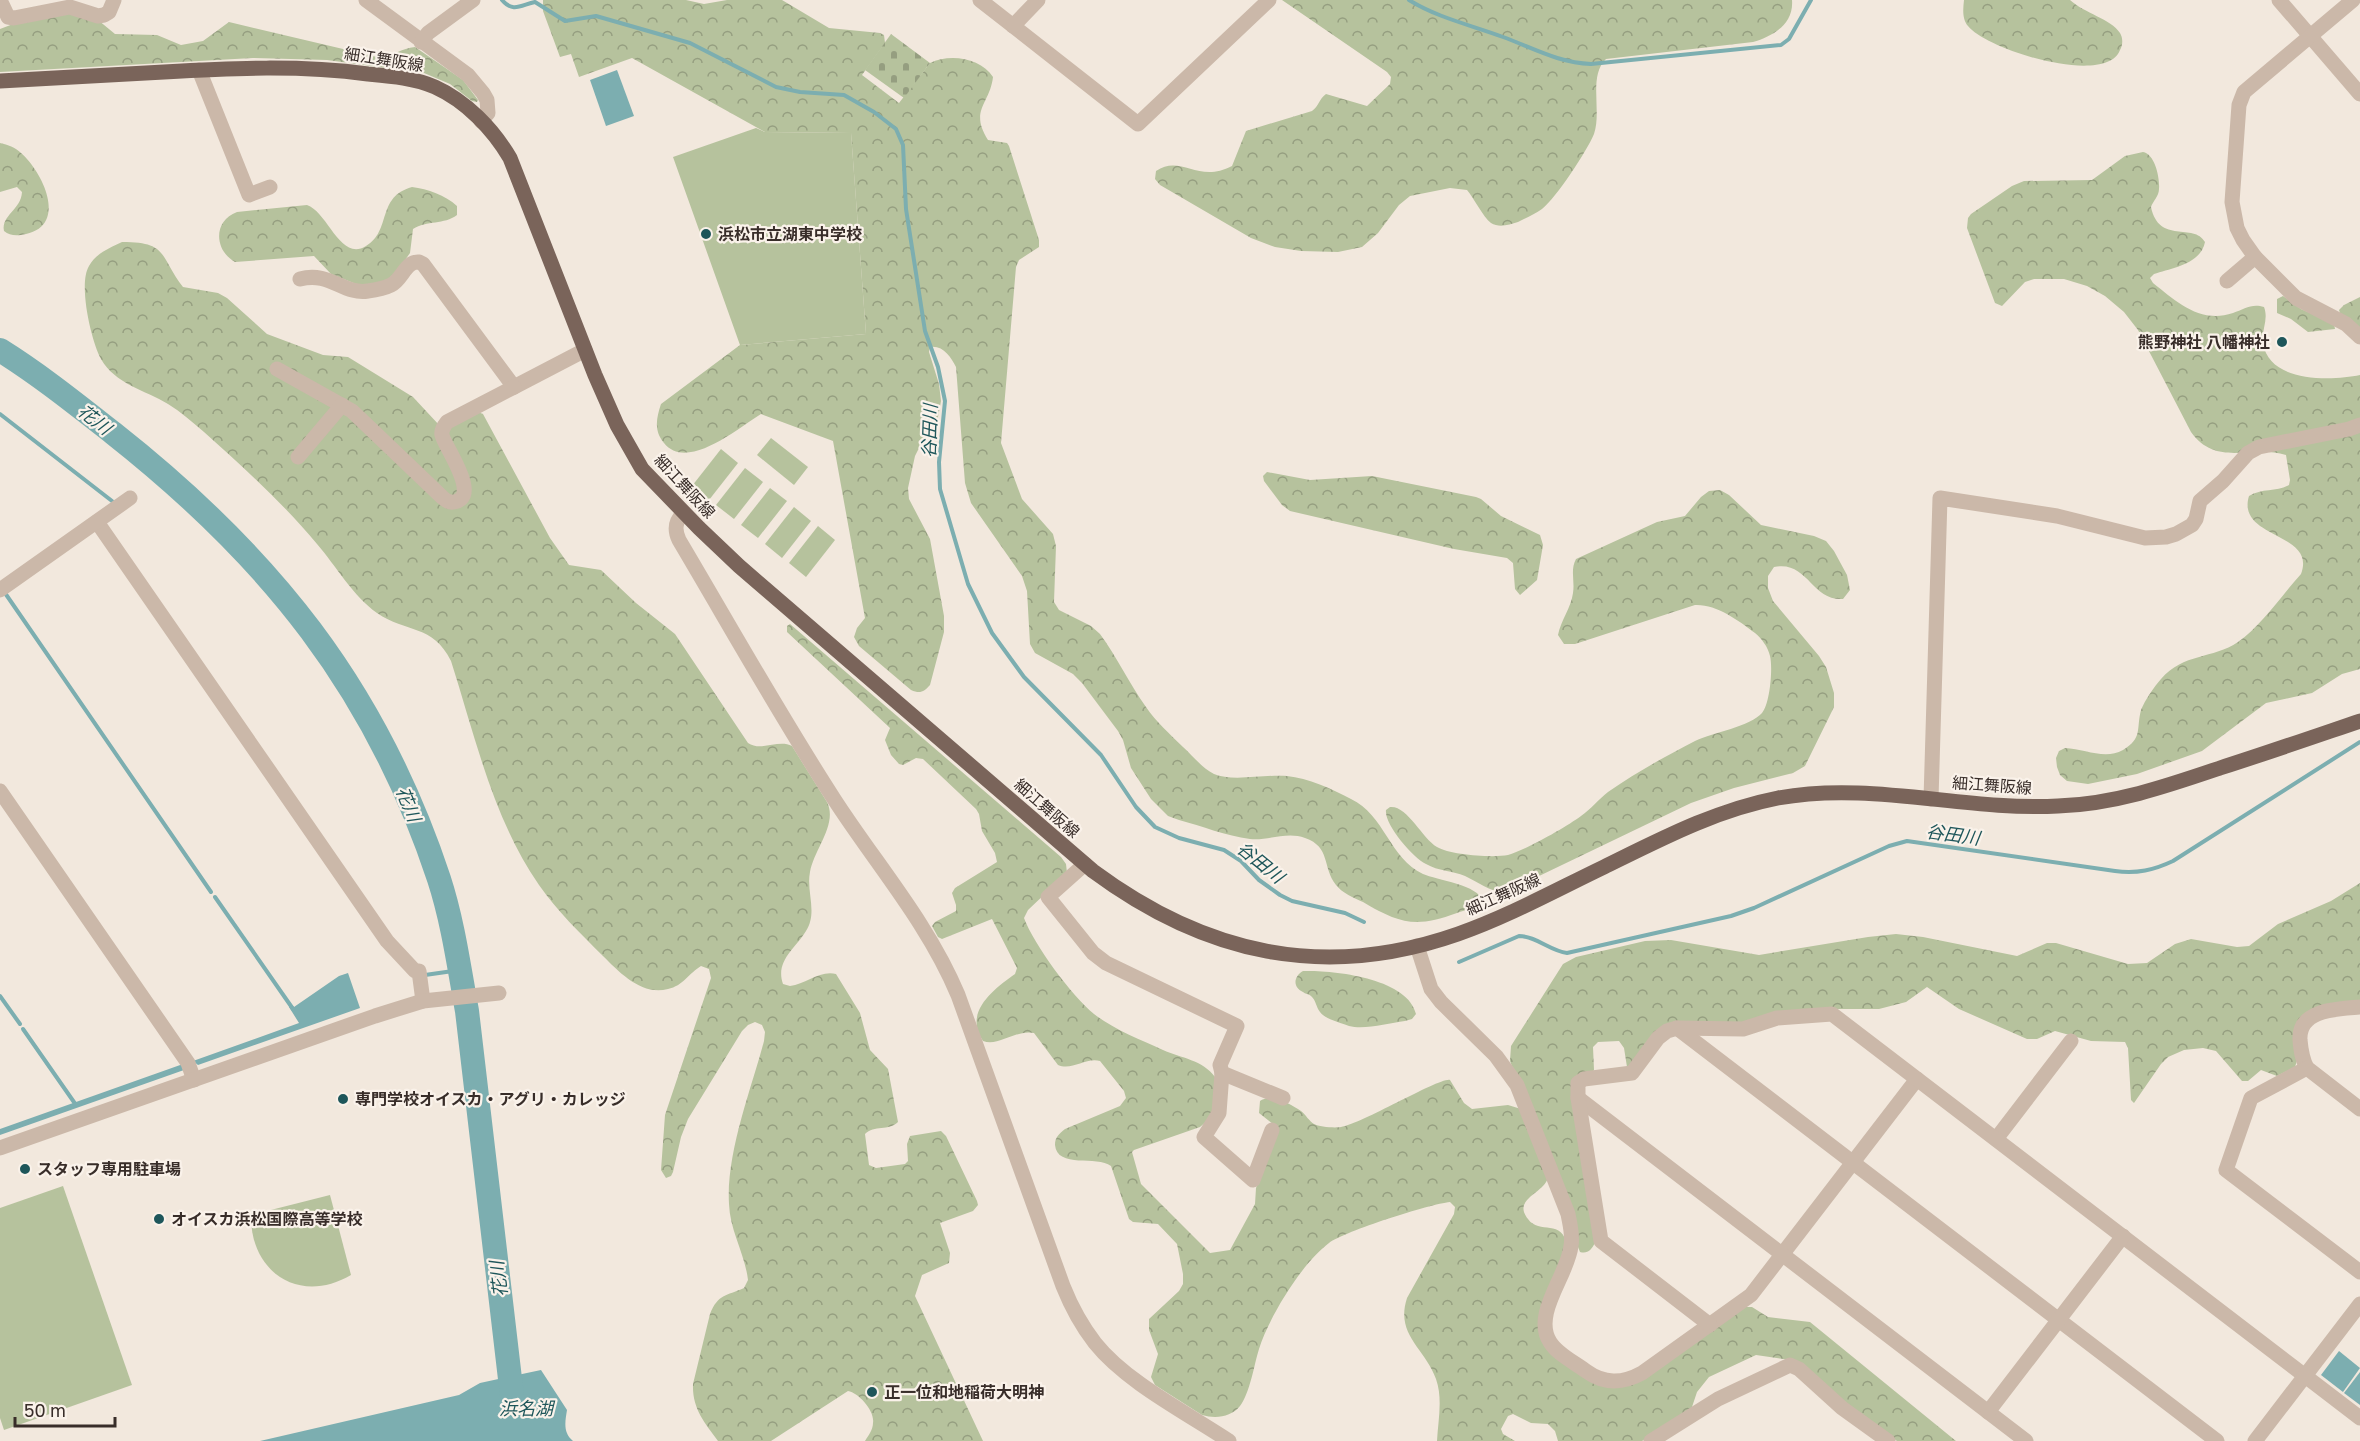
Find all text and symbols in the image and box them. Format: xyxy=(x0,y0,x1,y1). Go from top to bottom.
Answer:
street label: 細江舞阪線 xyxy=(343,43,425,75)
place label: 浜松市立湖東中学校 xyxy=(718,224,862,244)
marker: 浜松市立湖東中学校 xyxy=(699,227,713,241)
place label: 熊野神社 八幡神社 xyxy=(2138,332,2270,352)
marker: 熊野神社 八幡神社 xyxy=(2275,335,2289,349)
water label: 花川 xyxy=(74,399,118,440)
water label: 谷田川 xyxy=(917,402,941,458)
street label: 細江舞阪線 xyxy=(650,450,720,522)
street label: 細江舞阪線 xyxy=(1951,772,2033,798)
street label: 細江舞阪線 xyxy=(1010,774,1084,842)
water label: 花川 xyxy=(392,783,427,827)
water label: 谷田川 xyxy=(1925,819,1983,849)
water label: 谷田川 xyxy=(1233,836,1290,889)
street label: 細江舞阪線 xyxy=(1462,869,1544,919)
place label: 専門学校オイスカ・アグリ・カレッジ xyxy=(355,1089,626,1109)
marker: 専門学校オイスカ・アグリ・カレッジ xyxy=(336,1092,350,1106)
place label: スタッフ専用駐車場 xyxy=(37,1159,181,1179)
marker: スタッフ専用駐車場 xyxy=(18,1162,32,1176)
place label: オイスカ浜松国際高等学校 xyxy=(171,1209,363,1229)
marker: オイスカ浜松国際高等学校 xyxy=(152,1212,166,1226)
water label: 花川 xyxy=(485,1258,511,1298)
place label: 正一位和地稲荷大明神 xyxy=(884,1382,1044,1402)
marker: 正一位和地稲荷大明神 xyxy=(865,1385,879,1399)
scale bar xyxy=(15,1390,116,1428)
water label: 浜名湖 xyxy=(499,1397,556,1419)
text: 50 m xyxy=(24,1399,66,1421)

